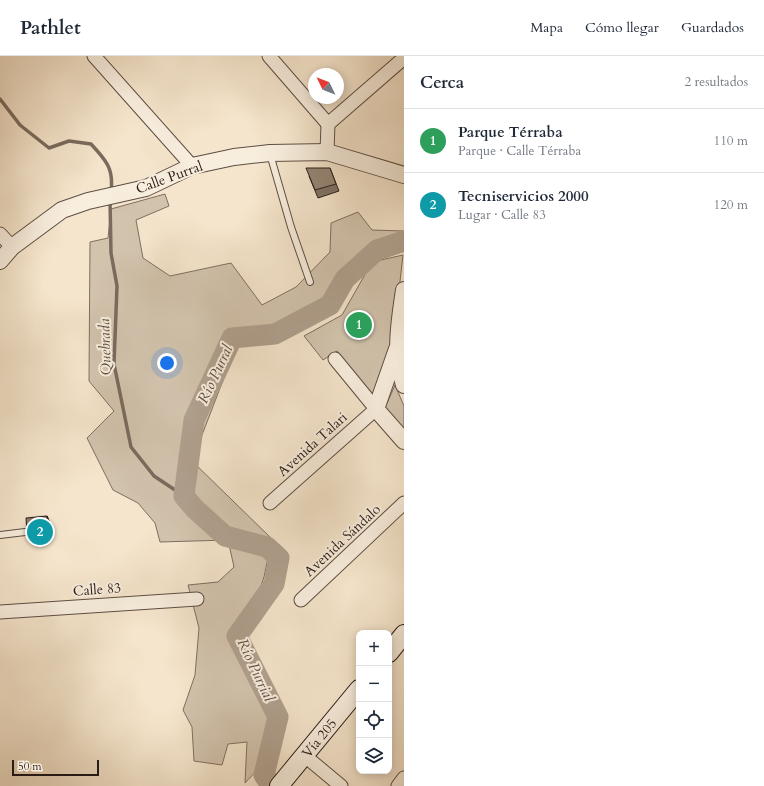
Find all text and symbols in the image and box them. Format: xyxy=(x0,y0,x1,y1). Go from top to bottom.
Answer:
text: Pathlet xyxy=(20,15,81,41)
text: Mapa xyxy=(530,18,563,37)
text: Cómo llegar xyxy=(585,18,659,37)
text: Guardados xyxy=(681,18,744,37)
north arrow xyxy=(308,68,344,104)
text: Cerca xyxy=(420,71,464,94)
text: 2 resultados xyxy=(684,73,748,91)
text: Parque Térraba xyxy=(458,122,563,142)
text: 1 xyxy=(430,132,436,150)
text: 110 m xyxy=(714,132,748,150)
text: Parque · Calle Térraba xyxy=(458,142,581,160)
street label: Calle Purral xyxy=(133,156,206,198)
text: Tecniservicios 2000 xyxy=(458,186,589,206)
text: 2 xyxy=(430,196,436,214)
text: 120 m xyxy=(714,196,748,214)
text: Lugar · Calle 83 xyxy=(458,206,546,224)
pin: 1 xyxy=(346,310,372,340)
water label: Quebrada xyxy=(94,318,116,376)
water label: Río Purral xyxy=(193,341,238,407)
your location xyxy=(157,353,177,373)
street label: Avenida Talari xyxy=(273,408,351,481)
street label: Avenida Sándalo xyxy=(300,500,385,581)
pin: 2 xyxy=(27,517,53,547)
street label: Calle 83 xyxy=(72,578,122,601)
map controls xyxy=(356,630,392,774)
button: + xyxy=(356,630,392,666)
water label: Río Purrial xyxy=(233,635,280,706)
button: − xyxy=(356,666,392,702)
button: locate xyxy=(356,702,392,738)
street label: Vía 205 xyxy=(298,715,341,762)
button: layers xyxy=(356,738,392,774)
scale bar xyxy=(12,758,99,777)
text: 50 m xyxy=(18,759,42,774)

